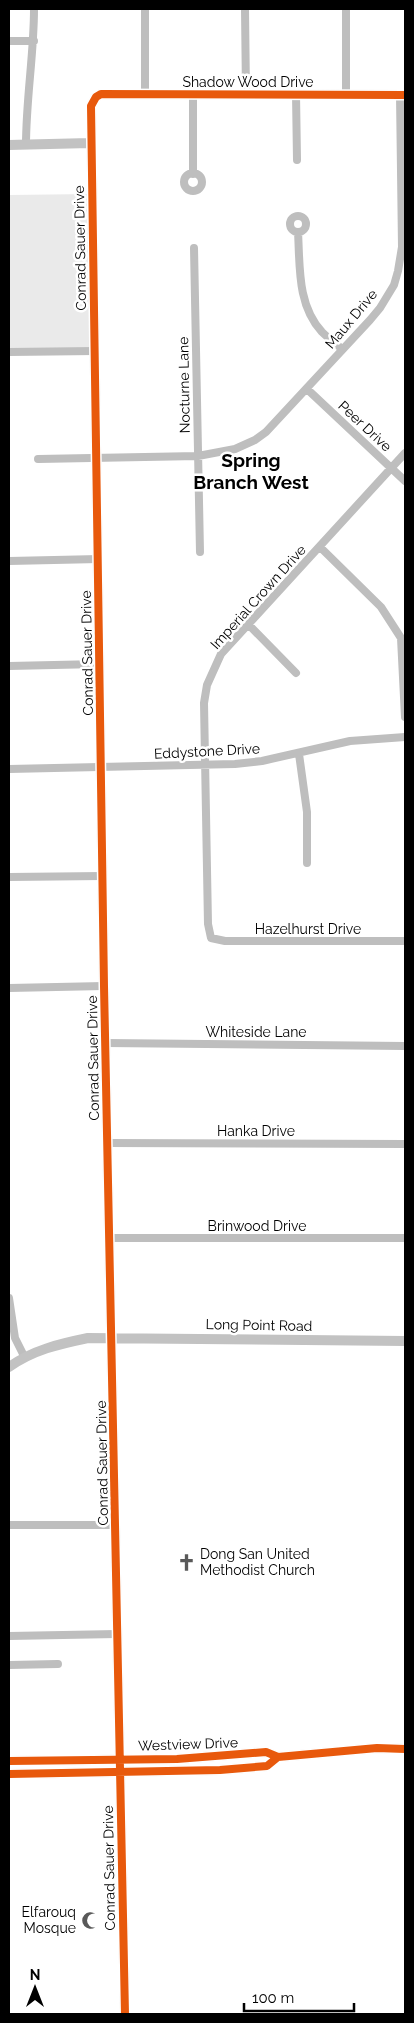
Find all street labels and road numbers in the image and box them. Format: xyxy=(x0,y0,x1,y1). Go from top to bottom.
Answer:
street label: Shadow Wood Drive xyxy=(182,74,314,90)
street label: Conrad Sauer Drive xyxy=(71,185,89,311)
street label: Maux Drive xyxy=(322,286,380,352)
street label: Nocturne Lane xyxy=(175,336,193,434)
street label: Peer Drive xyxy=(335,397,395,455)
street label: Imperial Crown Drive xyxy=(207,542,309,652)
street label: Conrad Sauer Drive xyxy=(78,590,96,716)
street label: Eddystone Drive xyxy=(154,740,260,762)
street label: Hazelhurst Drive xyxy=(255,921,361,937)
street label: Conrad Sauer Drive xyxy=(84,995,102,1121)
street label: Whiteside Lane xyxy=(205,1024,307,1040)
street label: Hanka Drive xyxy=(217,1123,295,1139)
street label: Brinwood Drive xyxy=(208,1218,306,1234)
street label: Long Point Road xyxy=(206,1316,312,1334)
street label: Conrad Sauer Drive xyxy=(93,1400,111,1526)
street label: Westview Drive xyxy=(138,1734,238,1754)
street label: Conrad Sauer Drive xyxy=(100,1805,118,1931)

